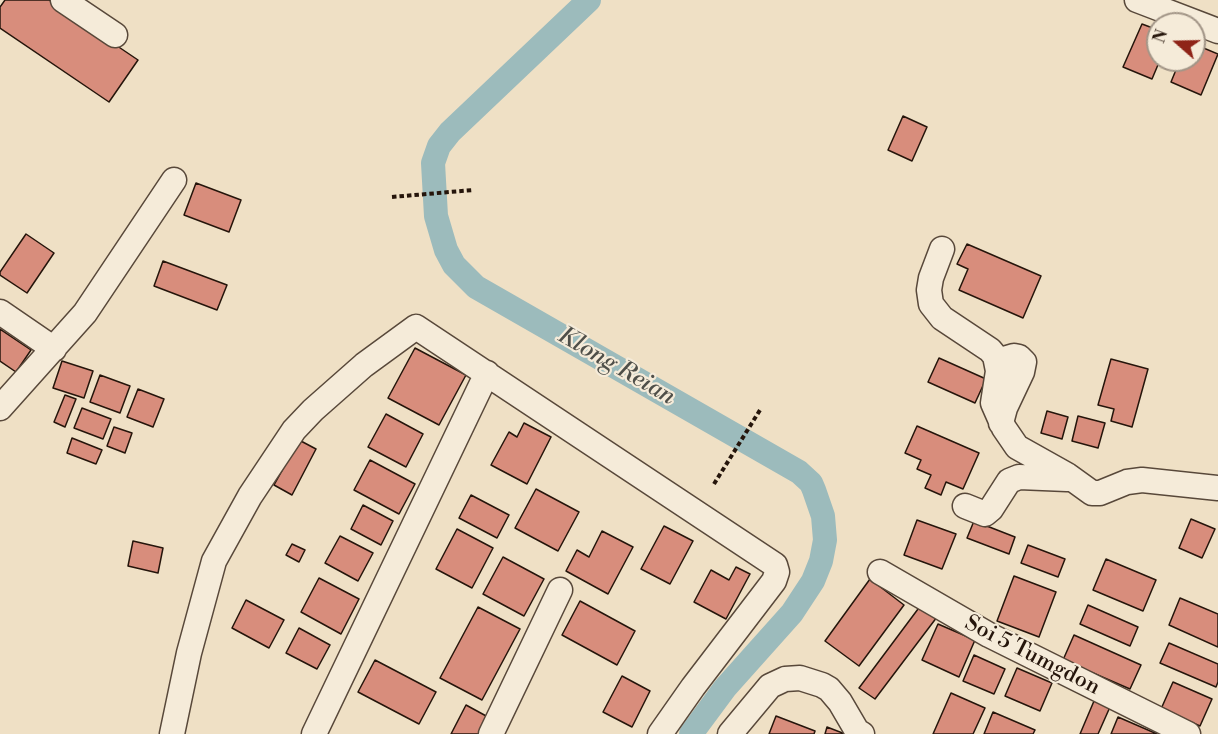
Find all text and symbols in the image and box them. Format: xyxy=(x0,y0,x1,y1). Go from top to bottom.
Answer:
north arrow xyxy=(1146,12,1206,72)
text: N xyxy=(1149,27,1173,46)
water label: Klong Reian xyxy=(552,322,680,412)
street label: Soi 5 Tumgdon xyxy=(960,611,1104,701)

